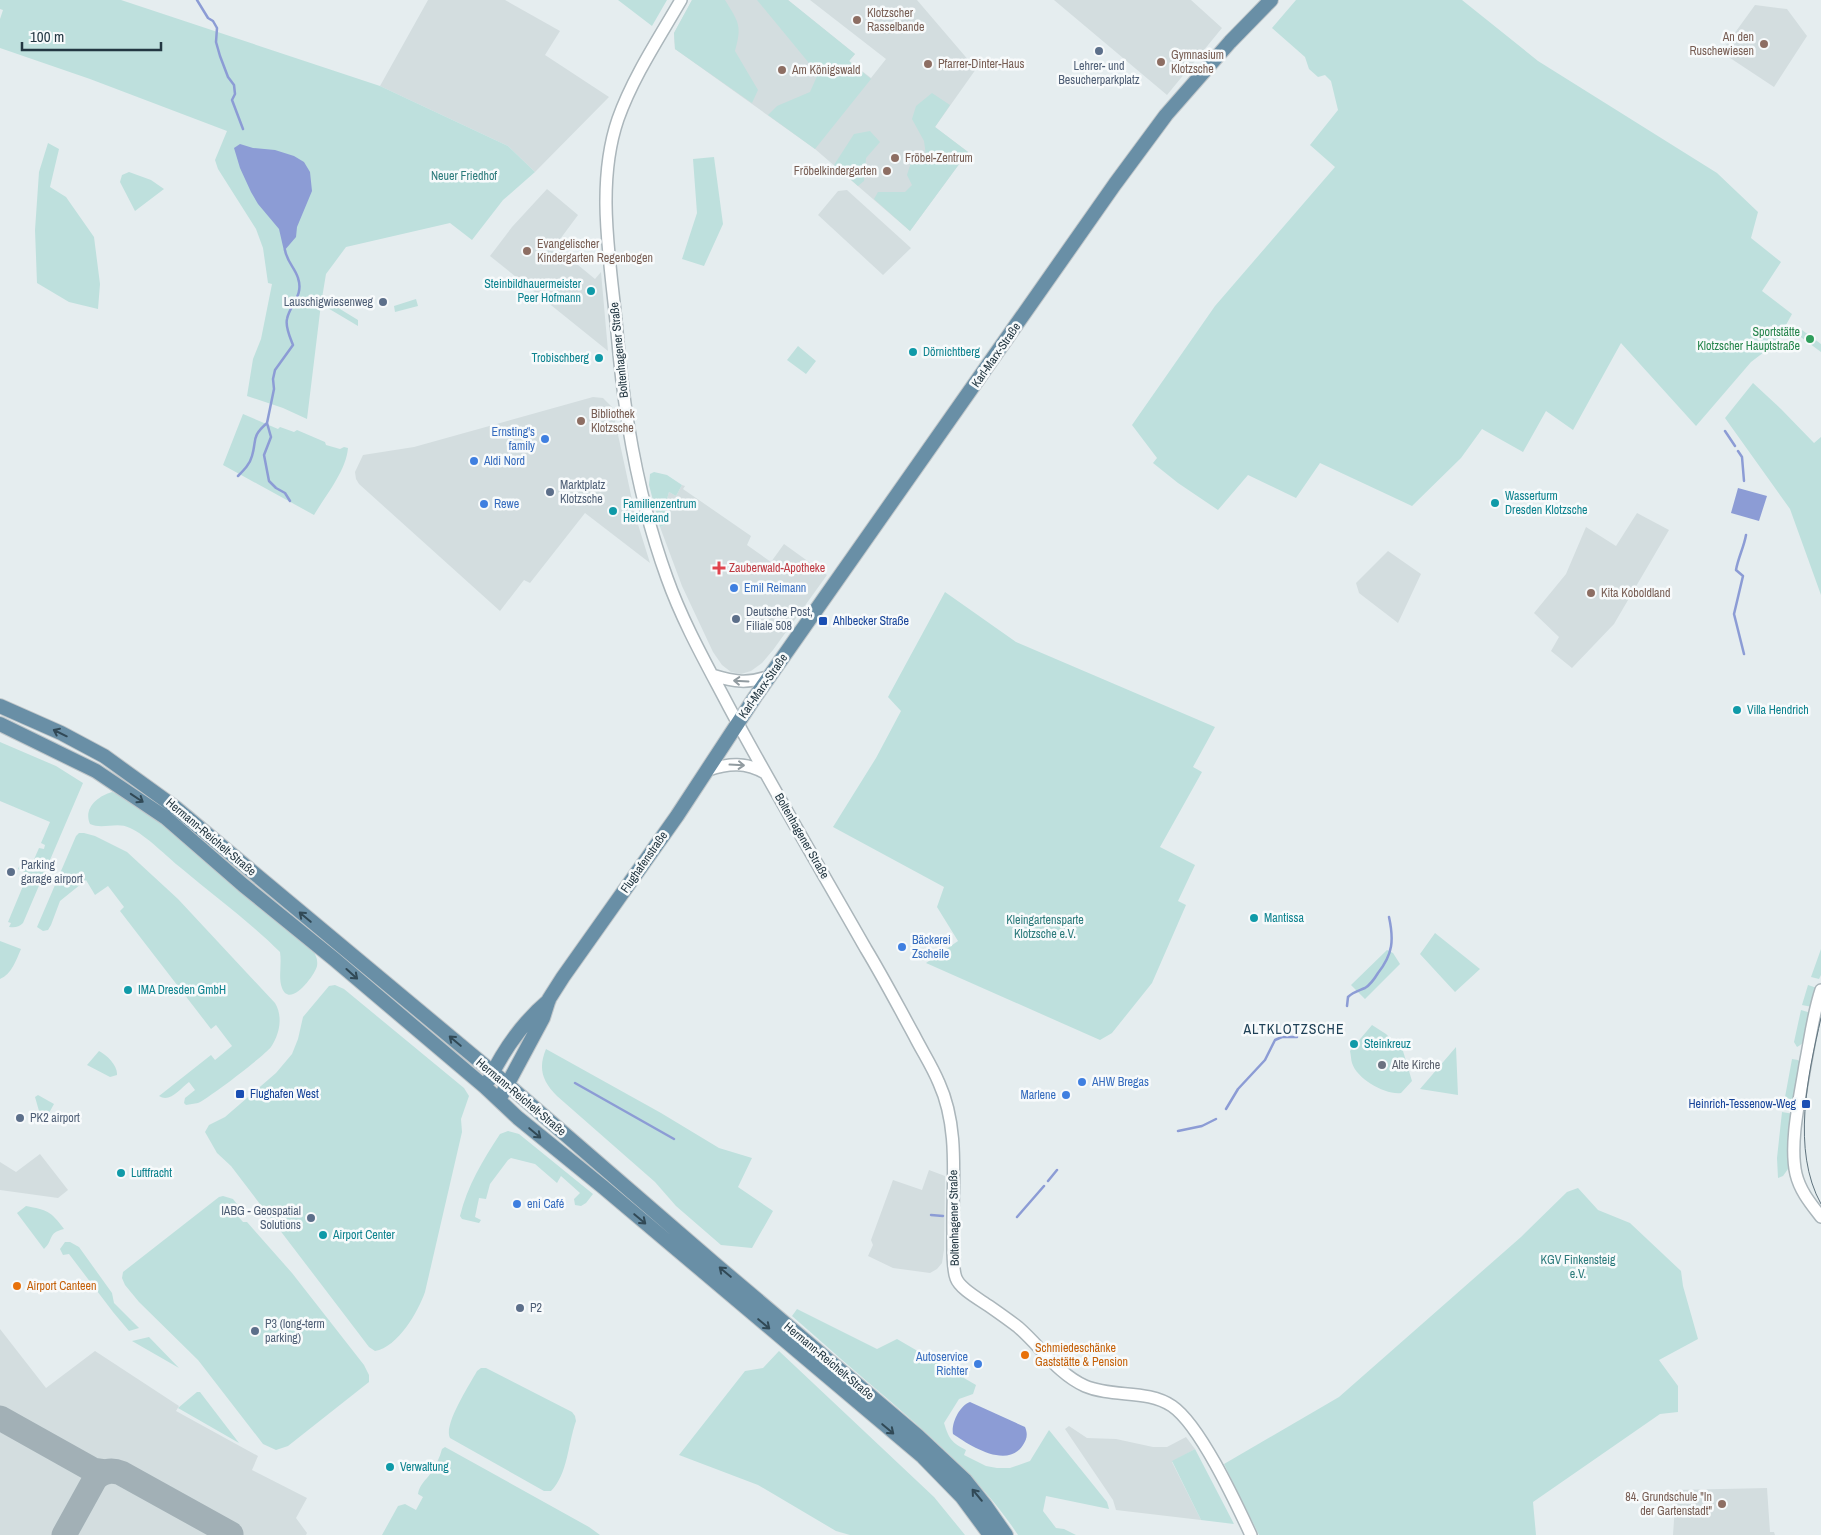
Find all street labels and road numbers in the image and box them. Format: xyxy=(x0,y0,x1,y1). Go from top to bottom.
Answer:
street label: Boltenhagener Straße xyxy=(606,301,632,399)
street label: Karl-Marx-Straße xyxy=(968,320,1024,390)
street label: Karl-Marx-Straße xyxy=(735,651,791,721)
street label: Boltenhagener Straße xyxy=(771,790,833,882)
street label: Hermann-Reichelt-Straße xyxy=(163,795,259,879)
street label: Flughafenstraße xyxy=(617,828,671,896)
street label: Hermann-Reichelt-Straße xyxy=(473,1055,569,1139)
street label: Boltenhagener Straße xyxy=(945,1170,963,1266)
street label: Hermann-Reichelt-Straße xyxy=(781,1319,877,1403)

